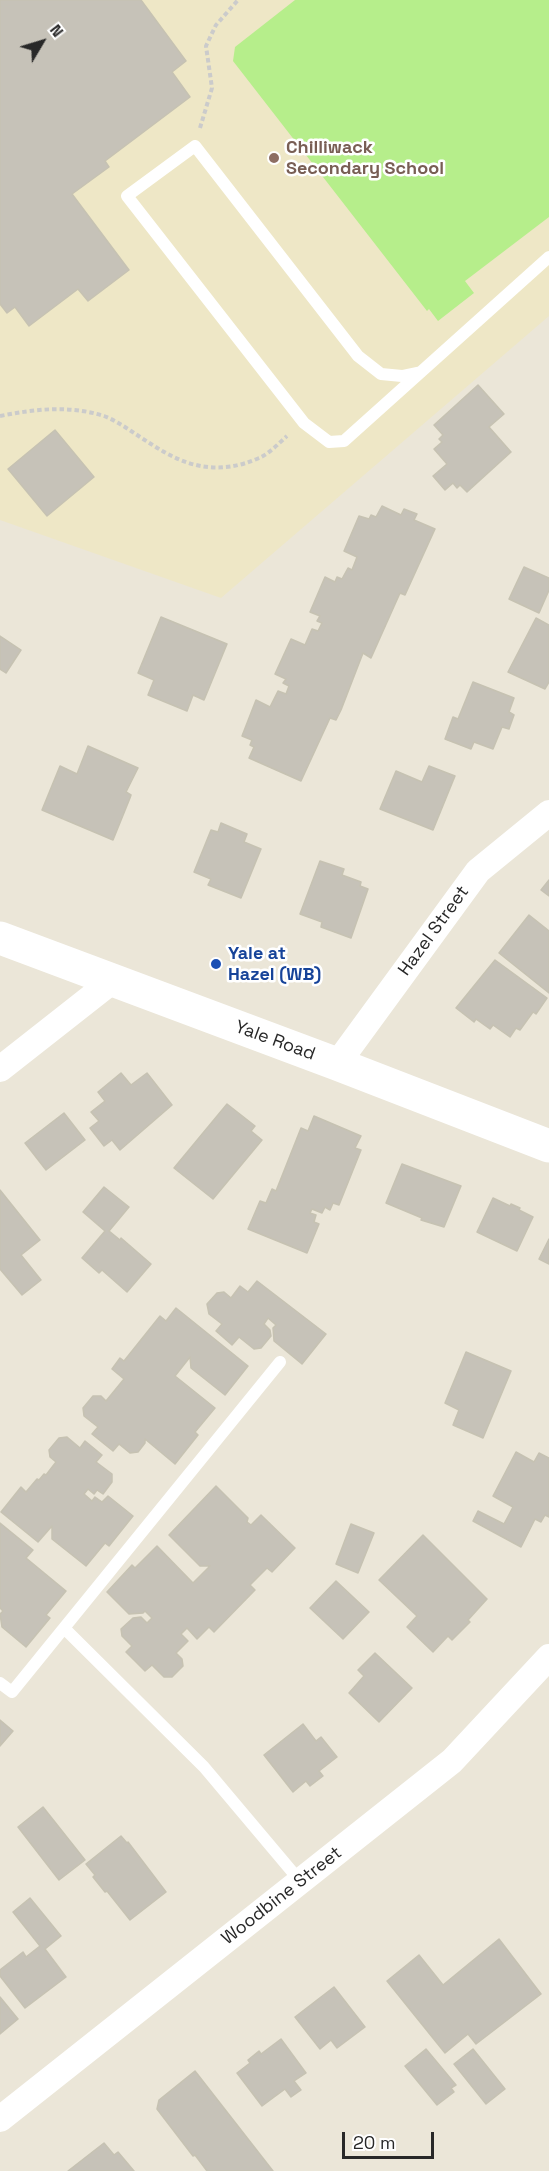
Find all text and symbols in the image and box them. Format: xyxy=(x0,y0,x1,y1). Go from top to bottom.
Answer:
north arrow xyxy=(12,12,72,72)
text: N xyxy=(45,20,68,41)
place label: Chilliwack Secondary School xyxy=(286,137,444,180)
marker: Chilliwack Secondary School xyxy=(267,151,281,165)
street label: Hazel Street xyxy=(394,882,474,980)
place label: Yale at Hazel (WB) xyxy=(228,943,321,986)
marker: Yale at Hazel (WB) xyxy=(209,957,223,971)
street label: Yale Road xyxy=(232,1017,318,1065)
street label: Woodbine Street xyxy=(218,1842,346,1950)
scale bar xyxy=(345,2120,436,2158)
text: 20 m xyxy=(353,2131,396,2154)

